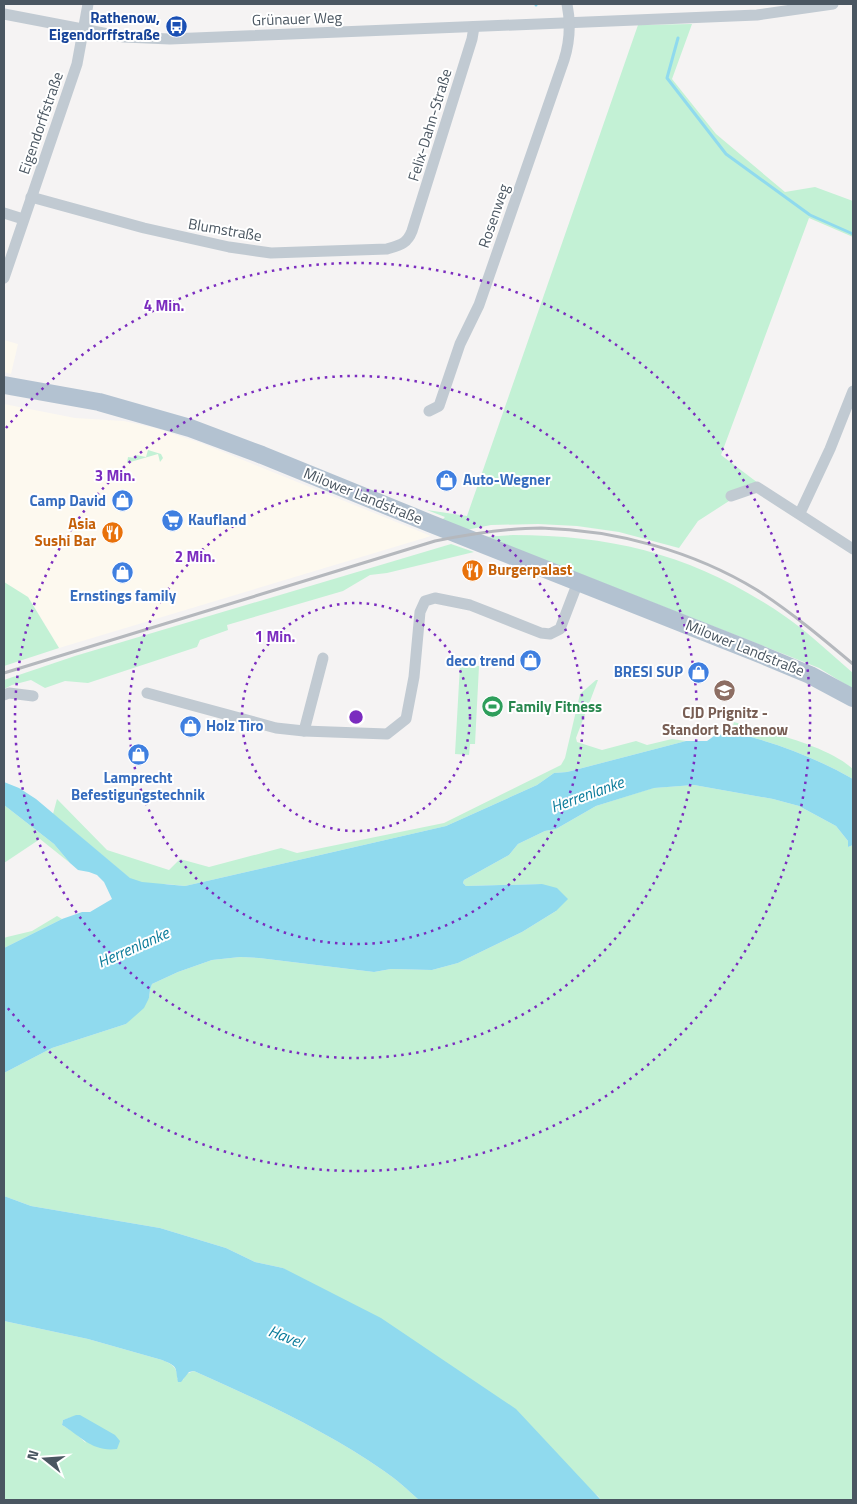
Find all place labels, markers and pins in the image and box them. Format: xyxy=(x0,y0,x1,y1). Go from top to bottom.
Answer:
place label: Rathenow, Eigendorffstraße xyxy=(49,6,160,46)
bus stop icon: Rathenow, Eigendorffstraße xyxy=(164,15,188,39)
shop icon: Auto-Wegner xyxy=(435,468,459,492)
place label: Auto-Wegner xyxy=(463,468,551,491)
place label: Camp David xyxy=(29,489,106,512)
shop icon: Camp David xyxy=(110,489,134,513)
supermarket icon: Kaufland xyxy=(160,508,184,532)
place label: Kaufland xyxy=(188,508,246,531)
place label: Asia Sushi Bar xyxy=(35,512,96,552)
restaurant icon: Asia Sushi Bar xyxy=(100,521,124,545)
restaurant icon: Burgerpalast xyxy=(460,558,484,582)
place label: Burgerpalast xyxy=(488,558,573,581)
shop icon: Ernstings family xyxy=(111,561,135,585)
place label: Ernstings family xyxy=(70,584,177,607)
place label: deco trend xyxy=(446,649,515,672)
shop icon: deco trend xyxy=(519,649,543,673)
place label: BRESI SUP xyxy=(614,660,683,683)
shop icon: BRESI SUP xyxy=(687,660,711,684)
school or university icon: CJD Prignitz - Standort Rathenow xyxy=(713,678,737,702)
sports icon: Family Fitness xyxy=(480,695,504,719)
place label: Family Fitness xyxy=(508,695,602,718)
place label: CJD Prignitz - Standort Rathenow xyxy=(662,701,789,741)
centre of rings xyxy=(347,708,365,726)
shop icon: Holz Tiro xyxy=(178,714,202,738)
place label: Holz Tiro xyxy=(206,714,264,737)
shop icon: Lamprecht Befestigungstechnik xyxy=(126,743,150,767)
place label: Lamprecht Befestigungstechnik xyxy=(71,766,205,806)

